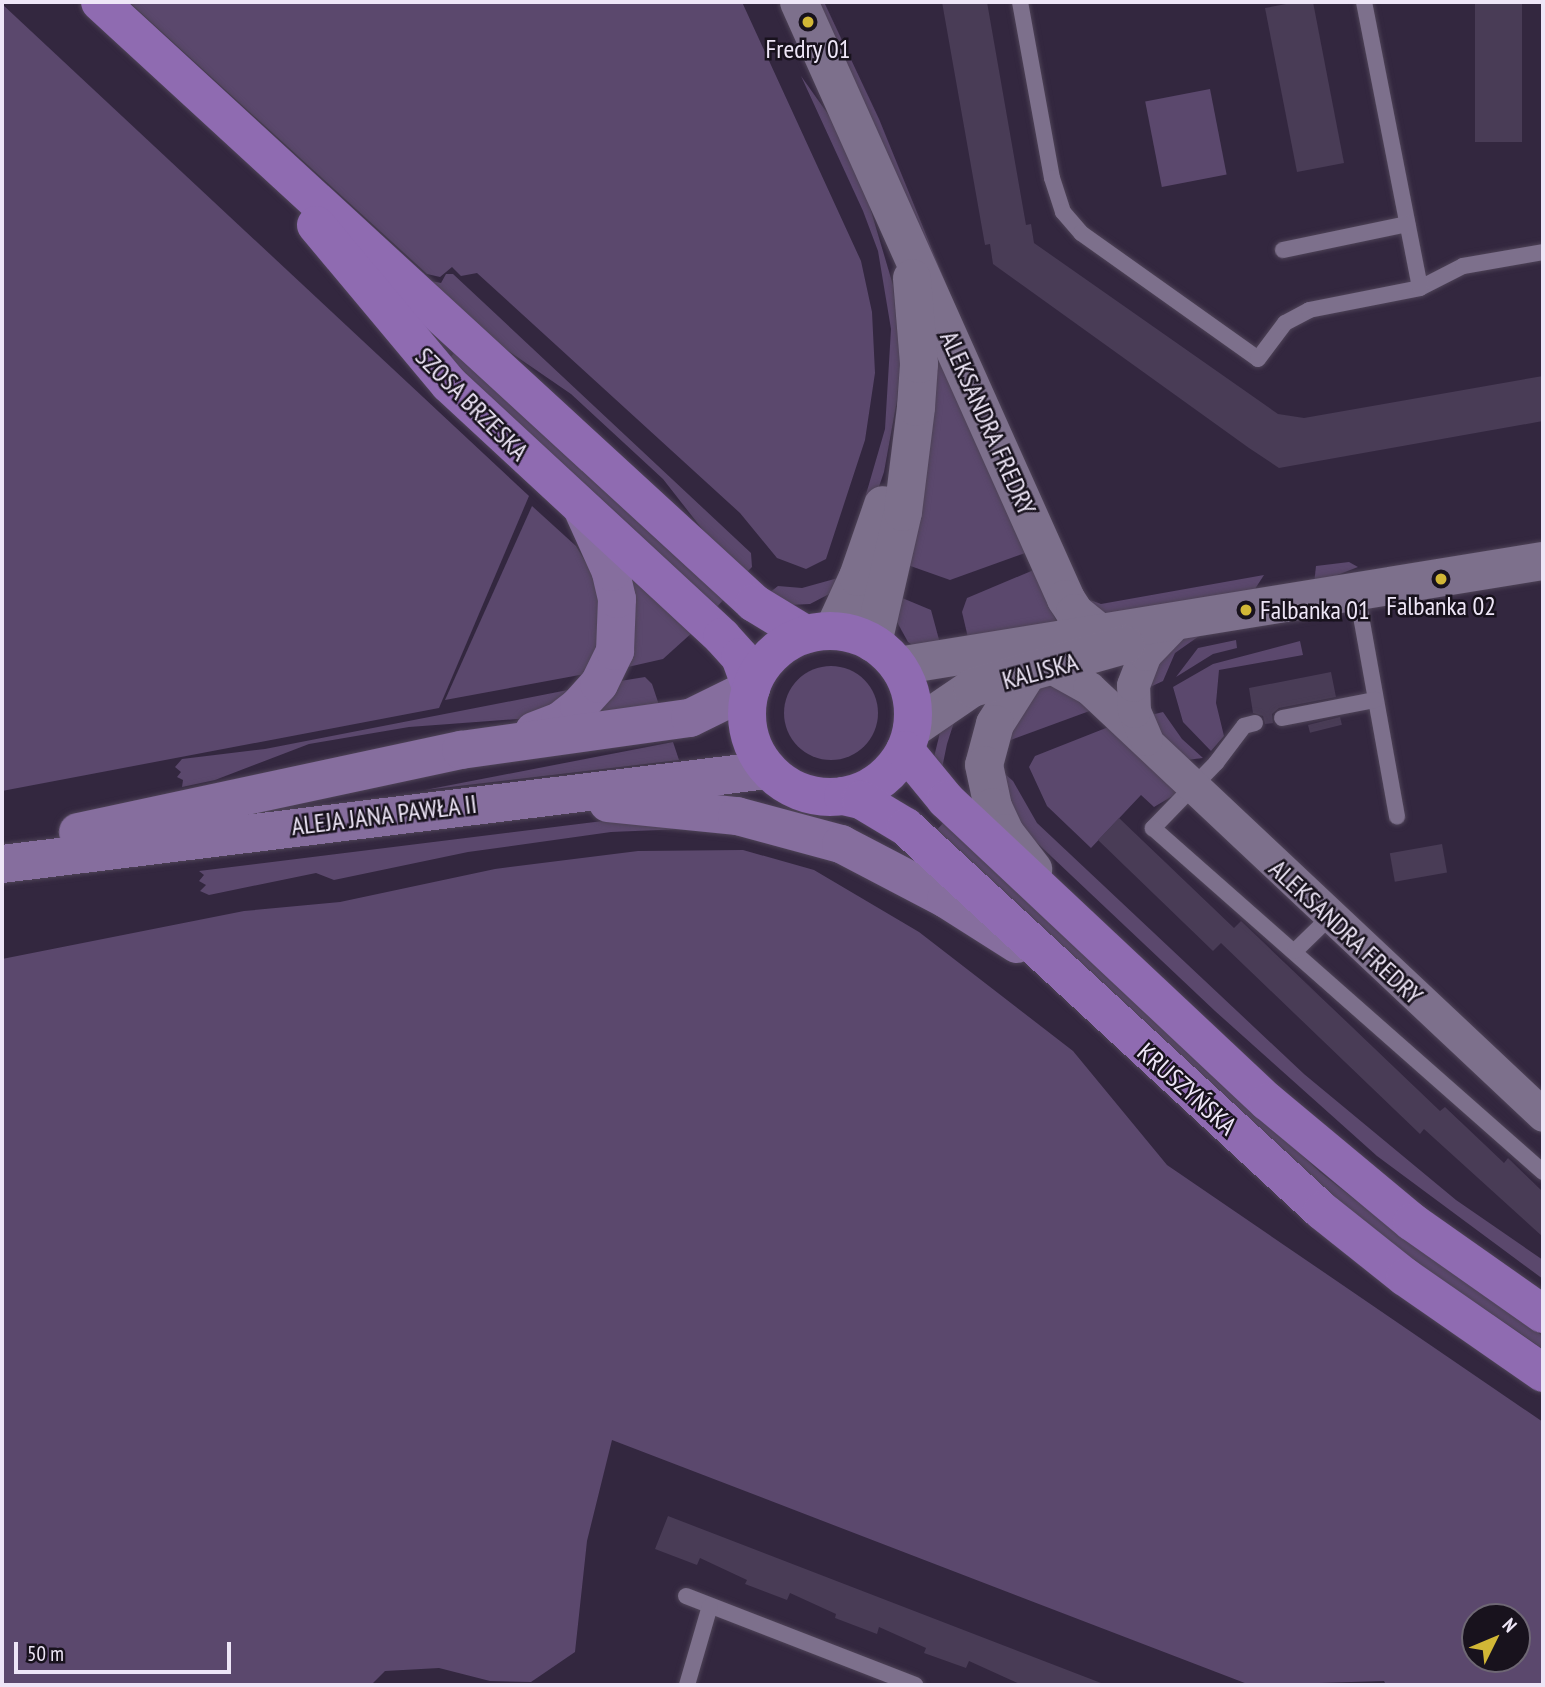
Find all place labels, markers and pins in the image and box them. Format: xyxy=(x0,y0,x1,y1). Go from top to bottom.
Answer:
marker: Fredry 01 xyxy=(800,14,816,30)
place label: Fredry 01 xyxy=(765,33,851,65)
marker: Falbanka 02 xyxy=(1433,571,1449,587)
place label: Falbanka 02 xyxy=(1386,590,1496,622)
place label: Falbanka 01 xyxy=(1260,594,1370,626)
marker: Falbanka 01 xyxy=(1238,602,1254,618)

